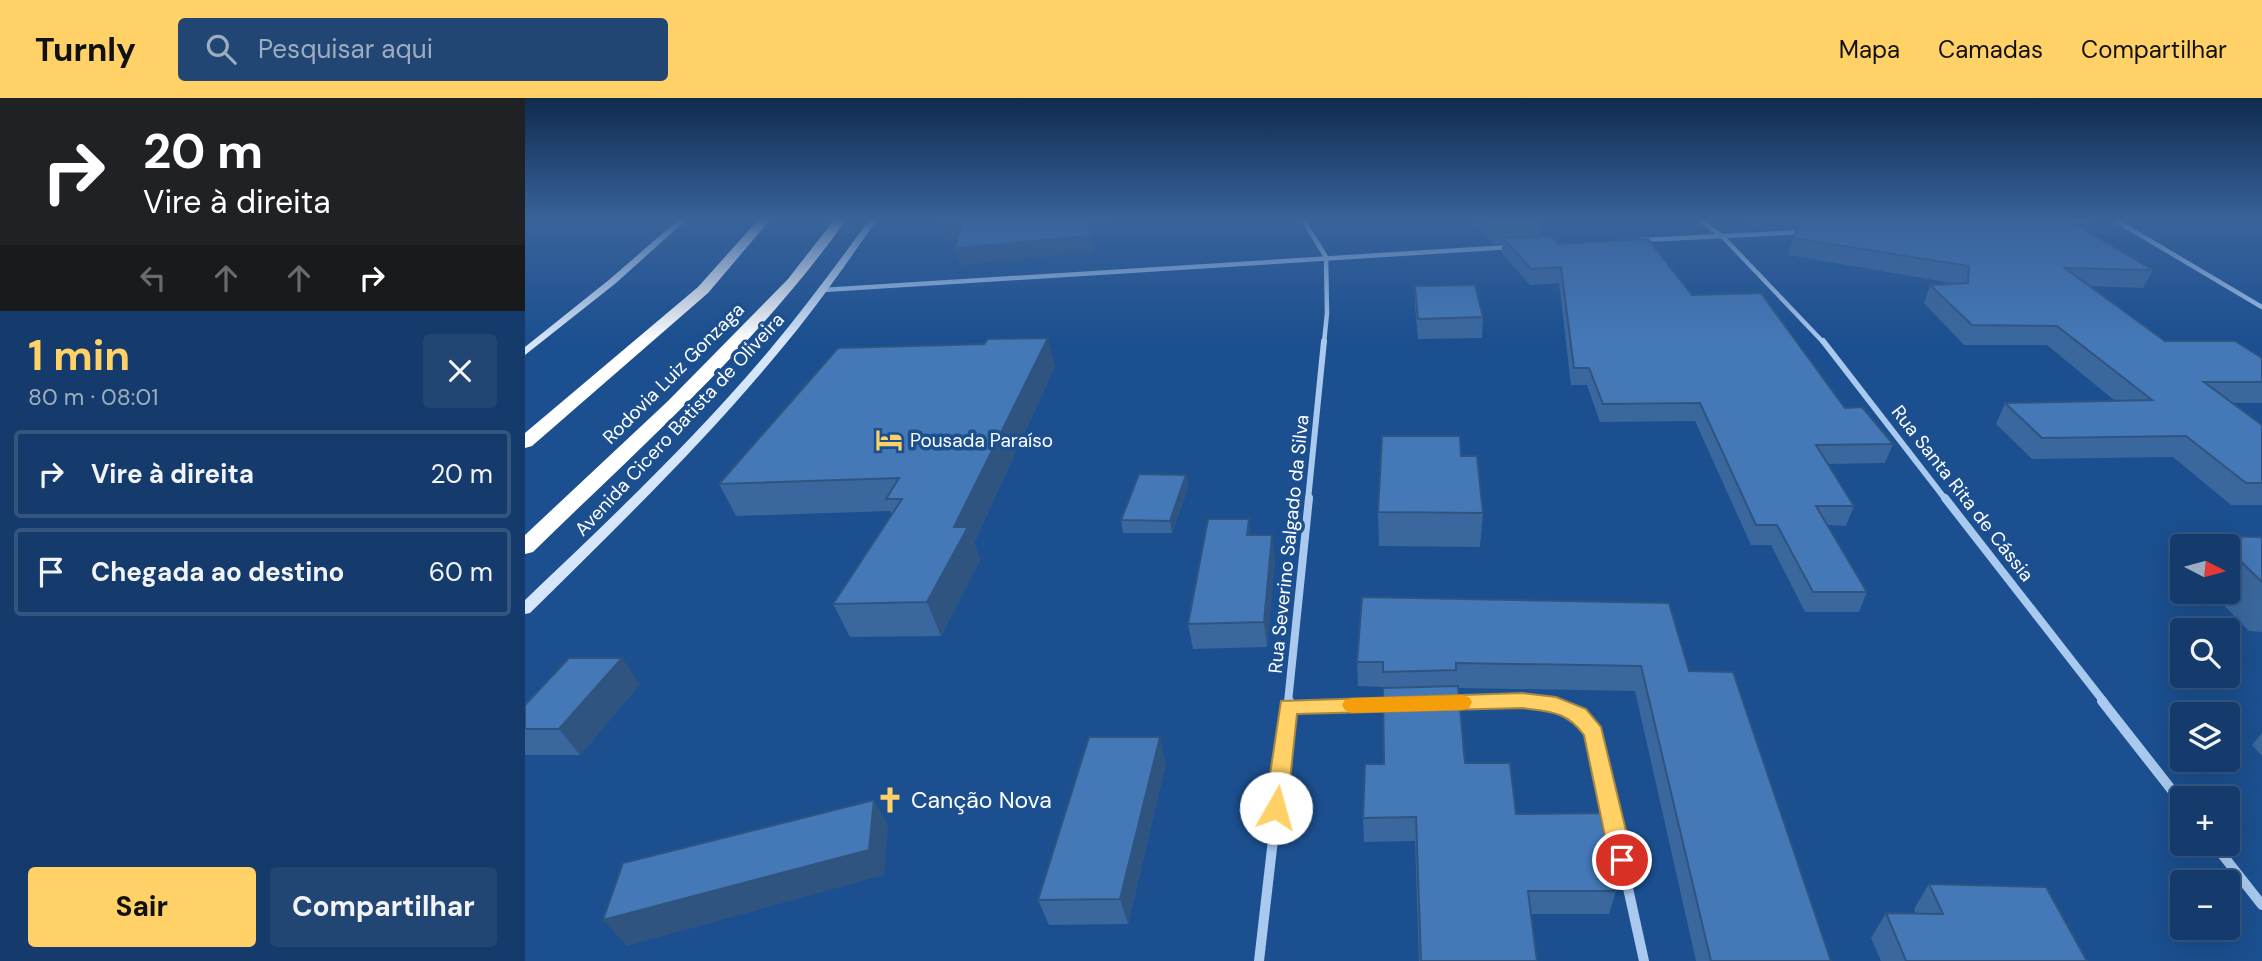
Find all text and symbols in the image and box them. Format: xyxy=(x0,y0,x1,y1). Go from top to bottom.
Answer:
search box xyxy=(178,18,668,81)
text: Turnly xyxy=(35,28,136,71)
icon: search xyxy=(202,30,240,68)
text: Pesquisar aqui xyxy=(258,32,433,66)
text: Mapa xyxy=(1839,34,1900,65)
text: Camadas xyxy=(1938,34,2043,65)
text: Compartilhar xyxy=(2081,34,2227,65)
text: 20 m xyxy=(143,119,263,183)
icon: right xyxy=(28,126,119,217)
text: Vire à direita xyxy=(143,181,331,223)
icon: left xyxy=(134,259,172,297)
icon: ahead xyxy=(207,259,245,297)
icon: ahead xyxy=(280,259,318,297)
icon: right xyxy=(353,259,391,297)
street label: Rodovia Luiz Gonzaga xyxy=(597,297,750,450)
street label: Avenida Cicero Batista de Oliveira xyxy=(569,307,790,541)
text: 1 min xyxy=(28,328,130,383)
button: close xyxy=(423,334,497,408)
text: 80 m · 08:01 xyxy=(28,382,158,412)
street label: Rua Santa Rita de Cássia xyxy=(1886,400,2039,587)
street label: Rua Severino Salgado da Silva xyxy=(1262,414,1315,675)
hotel icon: Pousada Paraíso xyxy=(874,425,904,455)
place label: Pousada Paraíso xyxy=(910,428,1053,453)
icon: right xyxy=(32,455,70,493)
text: Vire à direita xyxy=(91,457,254,491)
text: 20 m xyxy=(430,457,493,491)
north arrow xyxy=(2170,534,2240,604)
map controls xyxy=(2170,534,2240,940)
icon: arrive xyxy=(32,553,70,591)
text: Chegada ao destino xyxy=(91,555,344,589)
text: 60 m xyxy=(429,555,493,589)
button: search xyxy=(2170,618,2240,688)
button: layers xyxy=(2170,702,2240,772)
position arrow xyxy=(1239,771,1313,845)
church icon: Canção Nova xyxy=(875,785,905,815)
place label: Canção Nova xyxy=(911,785,1052,815)
button: + xyxy=(2170,786,2240,856)
pin xyxy=(1592,830,1652,890)
icon: arrive xyxy=(1603,841,1641,879)
button: Sair xyxy=(28,867,256,947)
button: Compartilhar xyxy=(270,867,497,947)
button: − xyxy=(2170,870,2240,940)

